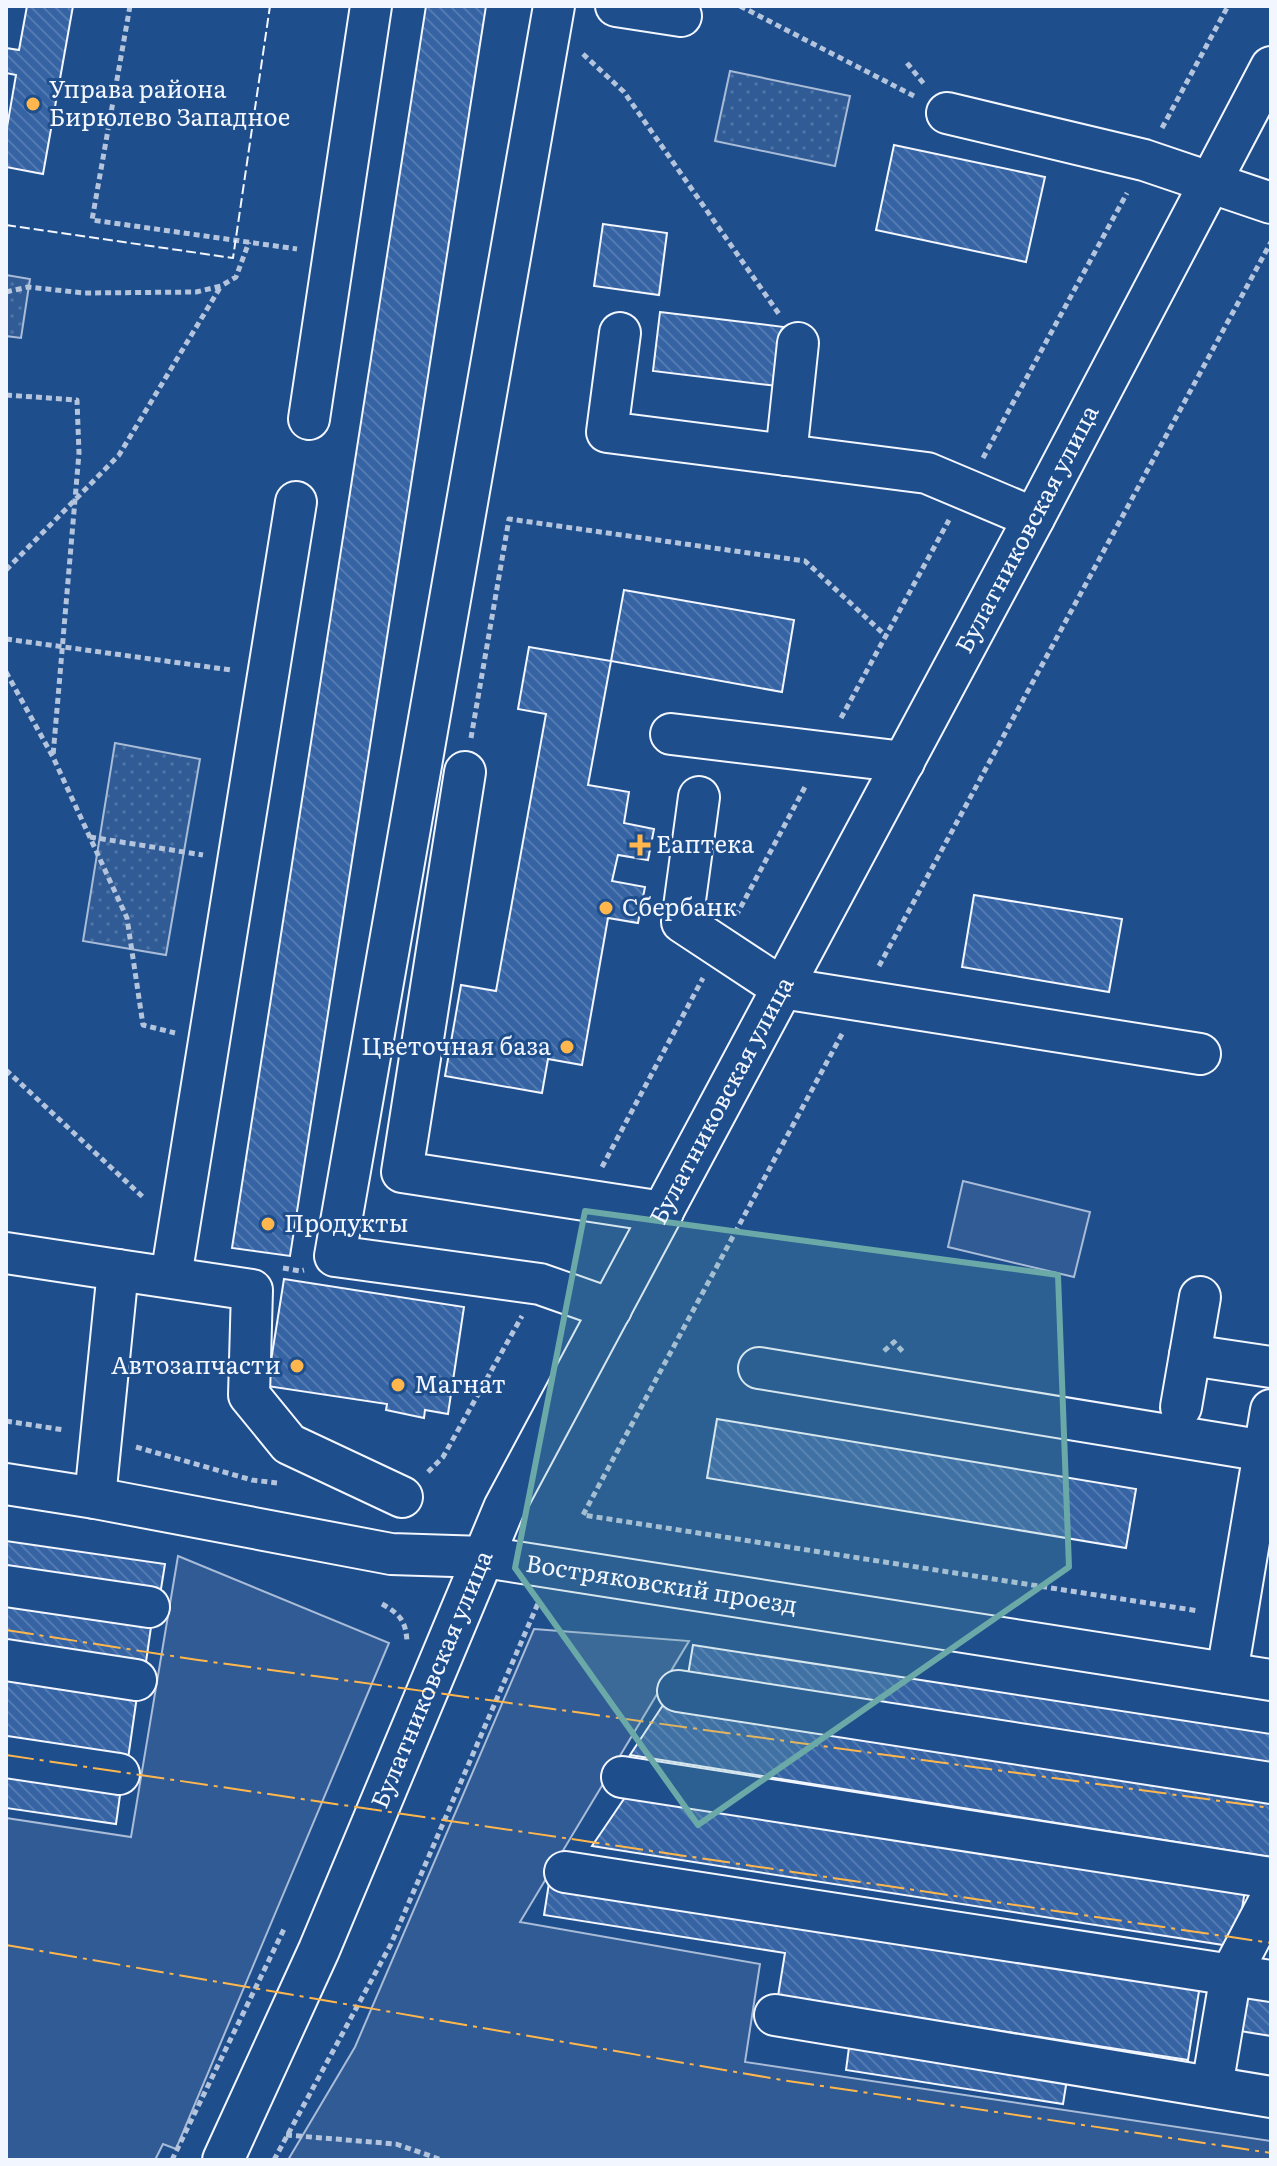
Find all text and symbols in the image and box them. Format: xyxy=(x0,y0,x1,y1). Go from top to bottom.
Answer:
place label: Управа района Бирюлево Западное xyxy=(49,70,290,133)
marker: Управа района Бирюлево Западное xyxy=(24,95,42,113)
street label: Булатниковская улица xyxy=(945,398,1106,659)
place label: Еаптека xyxy=(656,825,754,860)
marker: Еаптека xyxy=(631,836,649,854)
place label: Сбербанк xyxy=(622,888,737,923)
marker: Сбербанк xyxy=(597,899,615,917)
street label: Булатниковская улица xyxy=(639,969,801,1230)
place label: Цветочная база xyxy=(361,1027,551,1062)
marker: Цветочная база xyxy=(558,1038,576,1056)
place label: Продукты xyxy=(284,1204,408,1239)
marker: Продукты xyxy=(259,1215,277,1233)
place label: Автозапчасти xyxy=(111,1346,281,1381)
marker: Автозапчасти xyxy=(288,1357,306,1375)
place label: Магнат xyxy=(414,1365,506,1400)
marker: Магнат xyxy=(389,1376,407,1394)
street label: Булатниковская улица xyxy=(360,1544,499,1813)
street label: Востряковский проезд xyxy=(524,1544,800,1621)

